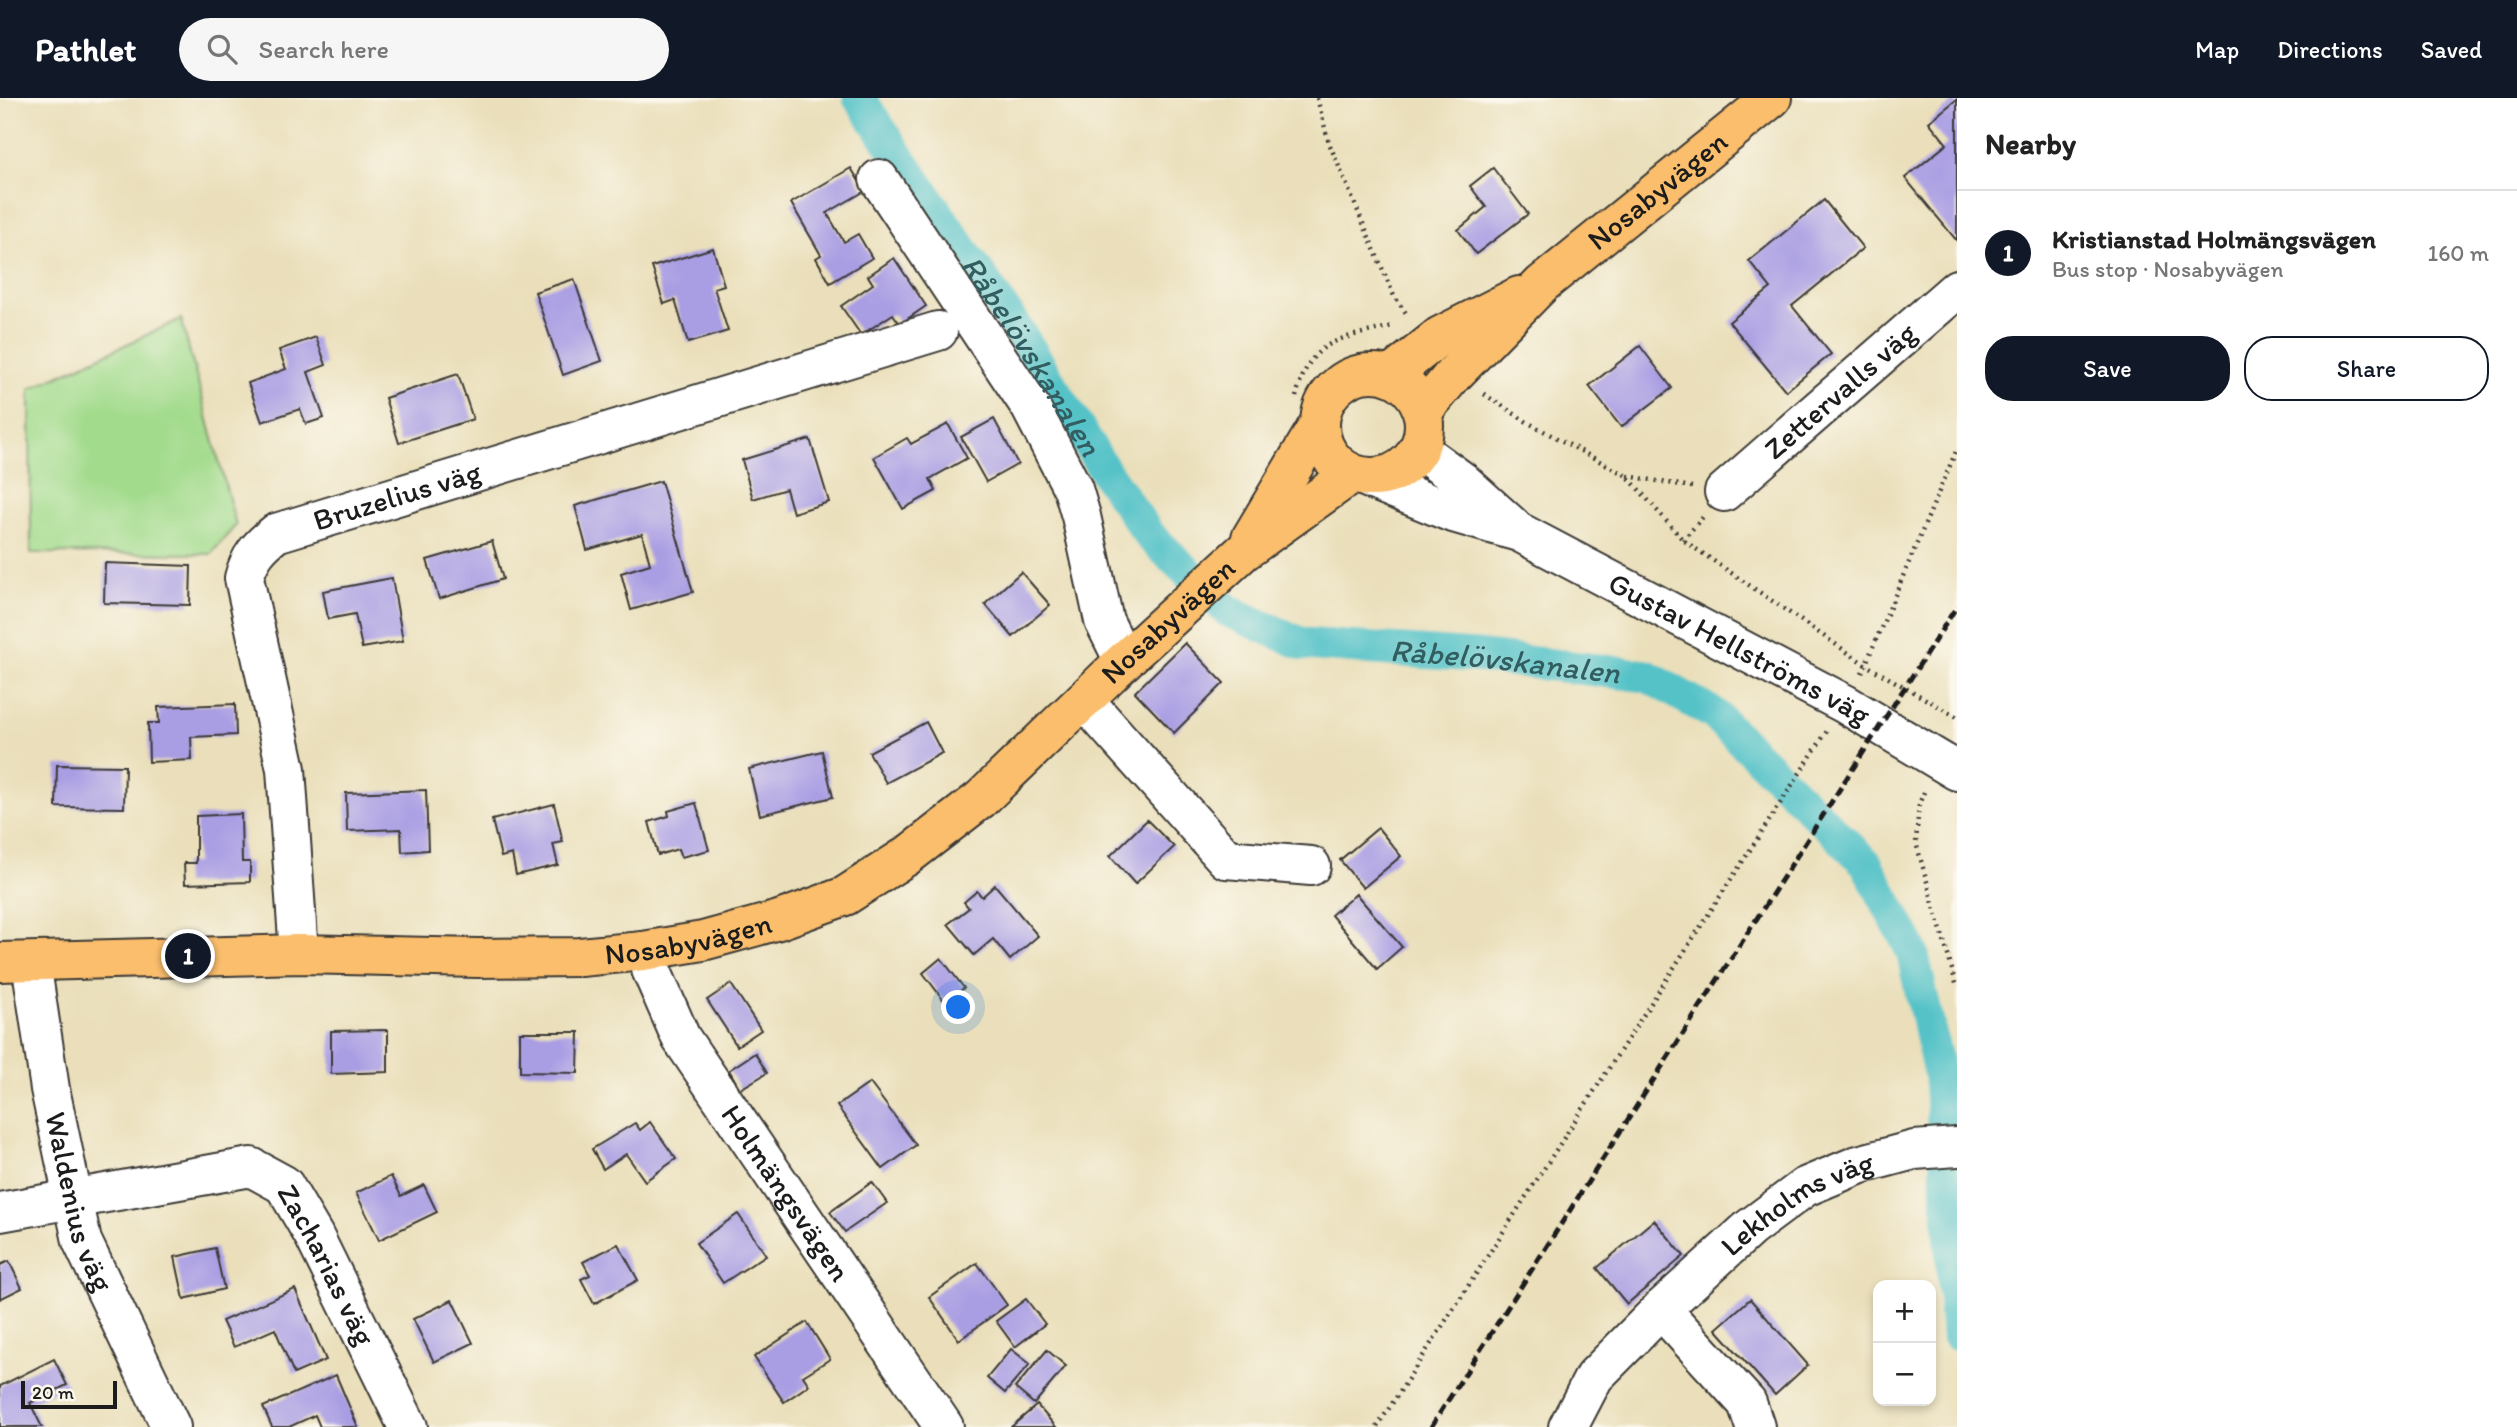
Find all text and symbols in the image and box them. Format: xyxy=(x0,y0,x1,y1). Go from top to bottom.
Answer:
search box xyxy=(179,18,669,81)
text: Pathlet xyxy=(35,30,137,69)
icon: search xyxy=(203,30,241,68)
text: Search here xyxy=(259,33,389,65)
text: Map xyxy=(2195,35,2239,64)
text: Directions xyxy=(2277,35,2383,64)
text: Saved xyxy=(2421,35,2482,64)
street label: Nosabyvägen xyxy=(1580,123,1735,258)
text: Nearby xyxy=(1985,125,2076,162)
text: Kristianstad Holmängsvägen xyxy=(2052,223,2376,255)
text: 1 xyxy=(2003,239,2013,267)
text: 160 m xyxy=(2427,239,2489,267)
water label: Råbelövskanalen xyxy=(953,248,1110,464)
text: Bus stop · Nosabyvägen xyxy=(2052,255,2284,283)
street label: Zettervalls väg xyxy=(1756,314,1924,467)
button: Save xyxy=(1985,336,2230,401)
button: Share xyxy=(2244,336,2489,401)
street label: Bruzelius väg xyxy=(309,452,486,539)
street label: Nosabyvägen xyxy=(1093,549,1243,691)
street label: Gustav Hellströms väg xyxy=(1602,564,1878,733)
water label: Råbelövskanalen xyxy=(1389,631,1623,692)
street label: Nosabyvägen xyxy=(603,904,776,973)
pin: 1 xyxy=(165,930,211,982)
your location xyxy=(941,990,975,1024)
street label: Holmängsvägen xyxy=(713,1097,859,1288)
street label: Waldenius väg xyxy=(37,1109,123,1298)
street label: Lekholms väg xyxy=(1713,1143,1878,1264)
street label: Zacharias väg xyxy=(269,1177,384,1352)
map controls xyxy=(1873,1280,1936,1406)
button: + xyxy=(1873,1280,1936,1343)
button: − xyxy=(1873,1343,1936,1406)
scale bar xyxy=(21,1378,117,1410)
text: 20 m xyxy=(32,1381,74,1404)

